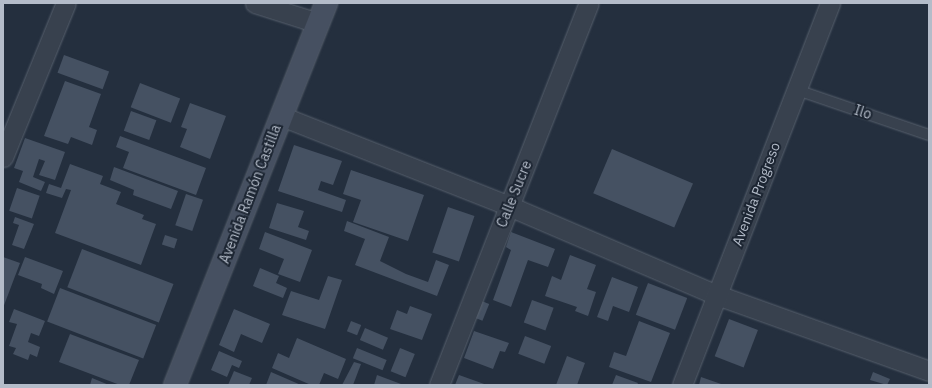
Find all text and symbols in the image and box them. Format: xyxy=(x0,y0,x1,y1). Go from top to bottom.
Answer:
street label: Ilo xyxy=(852,101,874,123)
street label: Avenida Ramón Castilla xyxy=(216,122,284,266)
street label: Avenida Progreso xyxy=(729,140,783,248)
street label: Calle Sucre xyxy=(493,158,535,230)

